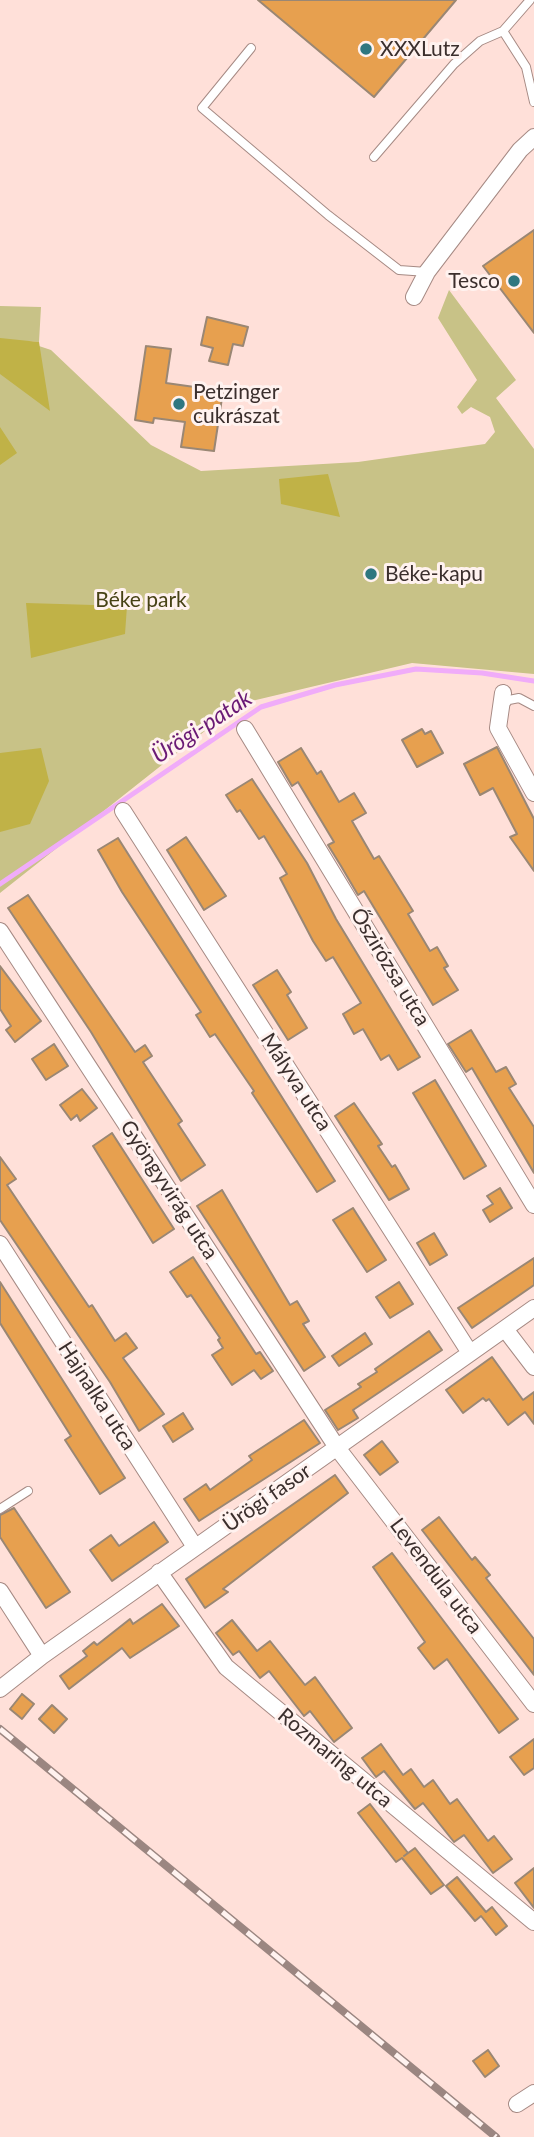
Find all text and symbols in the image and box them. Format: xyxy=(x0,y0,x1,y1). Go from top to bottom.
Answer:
place label: XXXLutz xyxy=(380,36,460,62)
marker: XXXLutz xyxy=(358,41,374,57)
place label: Tesco xyxy=(448,268,500,294)
marker: Tesco xyxy=(506,273,522,289)
place label: Petzinger cukrászat xyxy=(193,379,280,429)
marker: Petzinger cukrászat xyxy=(171,396,187,412)
place label: Béke-kapu xyxy=(385,561,483,587)
marker: Béke-kapu xyxy=(363,566,379,582)
park label: Béke park xyxy=(95,587,187,613)
water label: Ürögi-patak xyxy=(147,684,257,770)
street label: Őszirózsa utca xyxy=(345,903,435,1031)
street label: Mályva utca xyxy=(255,1028,337,1136)
street label: Gyöngyvirág utca xyxy=(115,1116,223,1264)
street label: Hajnalka utca xyxy=(53,1337,141,1455)
street label: Ürögi fasor xyxy=(218,1458,316,1538)
street label: Levendula utca xyxy=(384,1513,488,1639)
street label: Rozmaring utca xyxy=(273,1703,397,1813)

